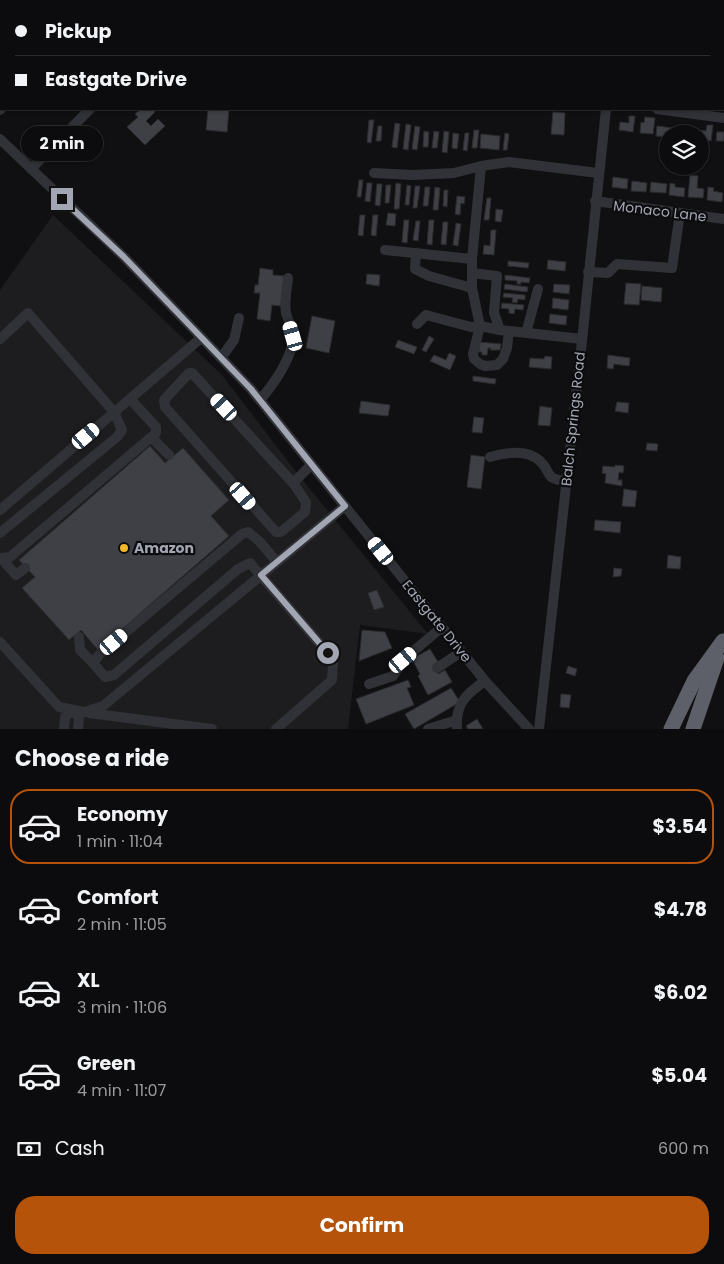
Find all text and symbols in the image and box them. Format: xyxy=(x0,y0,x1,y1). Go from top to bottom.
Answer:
text: Pickup xyxy=(45,18,111,45)
text: Eastgate Drive xyxy=(45,66,187,93)
map controls xyxy=(659,125,709,175)
button: layers xyxy=(659,125,709,175)
callout: 2 min xyxy=(21,126,103,162)
text: 2 min xyxy=(40,132,84,155)
route end xyxy=(51,188,73,210)
street label: Monaco Lane xyxy=(612,195,708,227)
car xyxy=(281,320,304,352)
street label: Balch Springs Road xyxy=(556,351,590,487)
car xyxy=(208,391,239,423)
car xyxy=(69,421,102,451)
car xyxy=(227,480,258,512)
car xyxy=(365,535,396,567)
place label: Amazon xyxy=(134,538,194,558)
marker: Amazon xyxy=(118,542,130,554)
street label: Eastgate Drive xyxy=(398,576,477,667)
car xyxy=(97,627,130,657)
route start xyxy=(317,642,339,664)
car xyxy=(386,645,419,675)
text: Choose a ride xyxy=(15,743,169,774)
text: Economy xyxy=(77,801,168,828)
icon: car xyxy=(17,804,62,849)
text: $3.54 xyxy=(652,813,707,840)
text: 1 min · 11:04 xyxy=(77,830,163,853)
text: Comfort xyxy=(77,884,159,911)
icon: car xyxy=(17,887,62,932)
text: $4.78 xyxy=(654,896,707,923)
text: 2 min · 11:05 xyxy=(77,913,167,936)
text: XL xyxy=(77,967,100,994)
icon: car xyxy=(17,970,62,1015)
text: $6.02 xyxy=(654,979,707,1006)
text: 3 min · 11:06 xyxy=(77,996,167,1019)
text: Green xyxy=(77,1050,136,1077)
icon: car xyxy=(17,1053,62,1098)
text: $5.04 xyxy=(652,1062,707,1089)
text: 4 min · 11:07 xyxy=(77,1079,166,1102)
icon: cash xyxy=(15,1135,43,1163)
text: Cash xyxy=(55,1135,105,1162)
text: 600 m xyxy=(658,1137,709,1160)
button: Confirm xyxy=(15,1196,709,1254)

